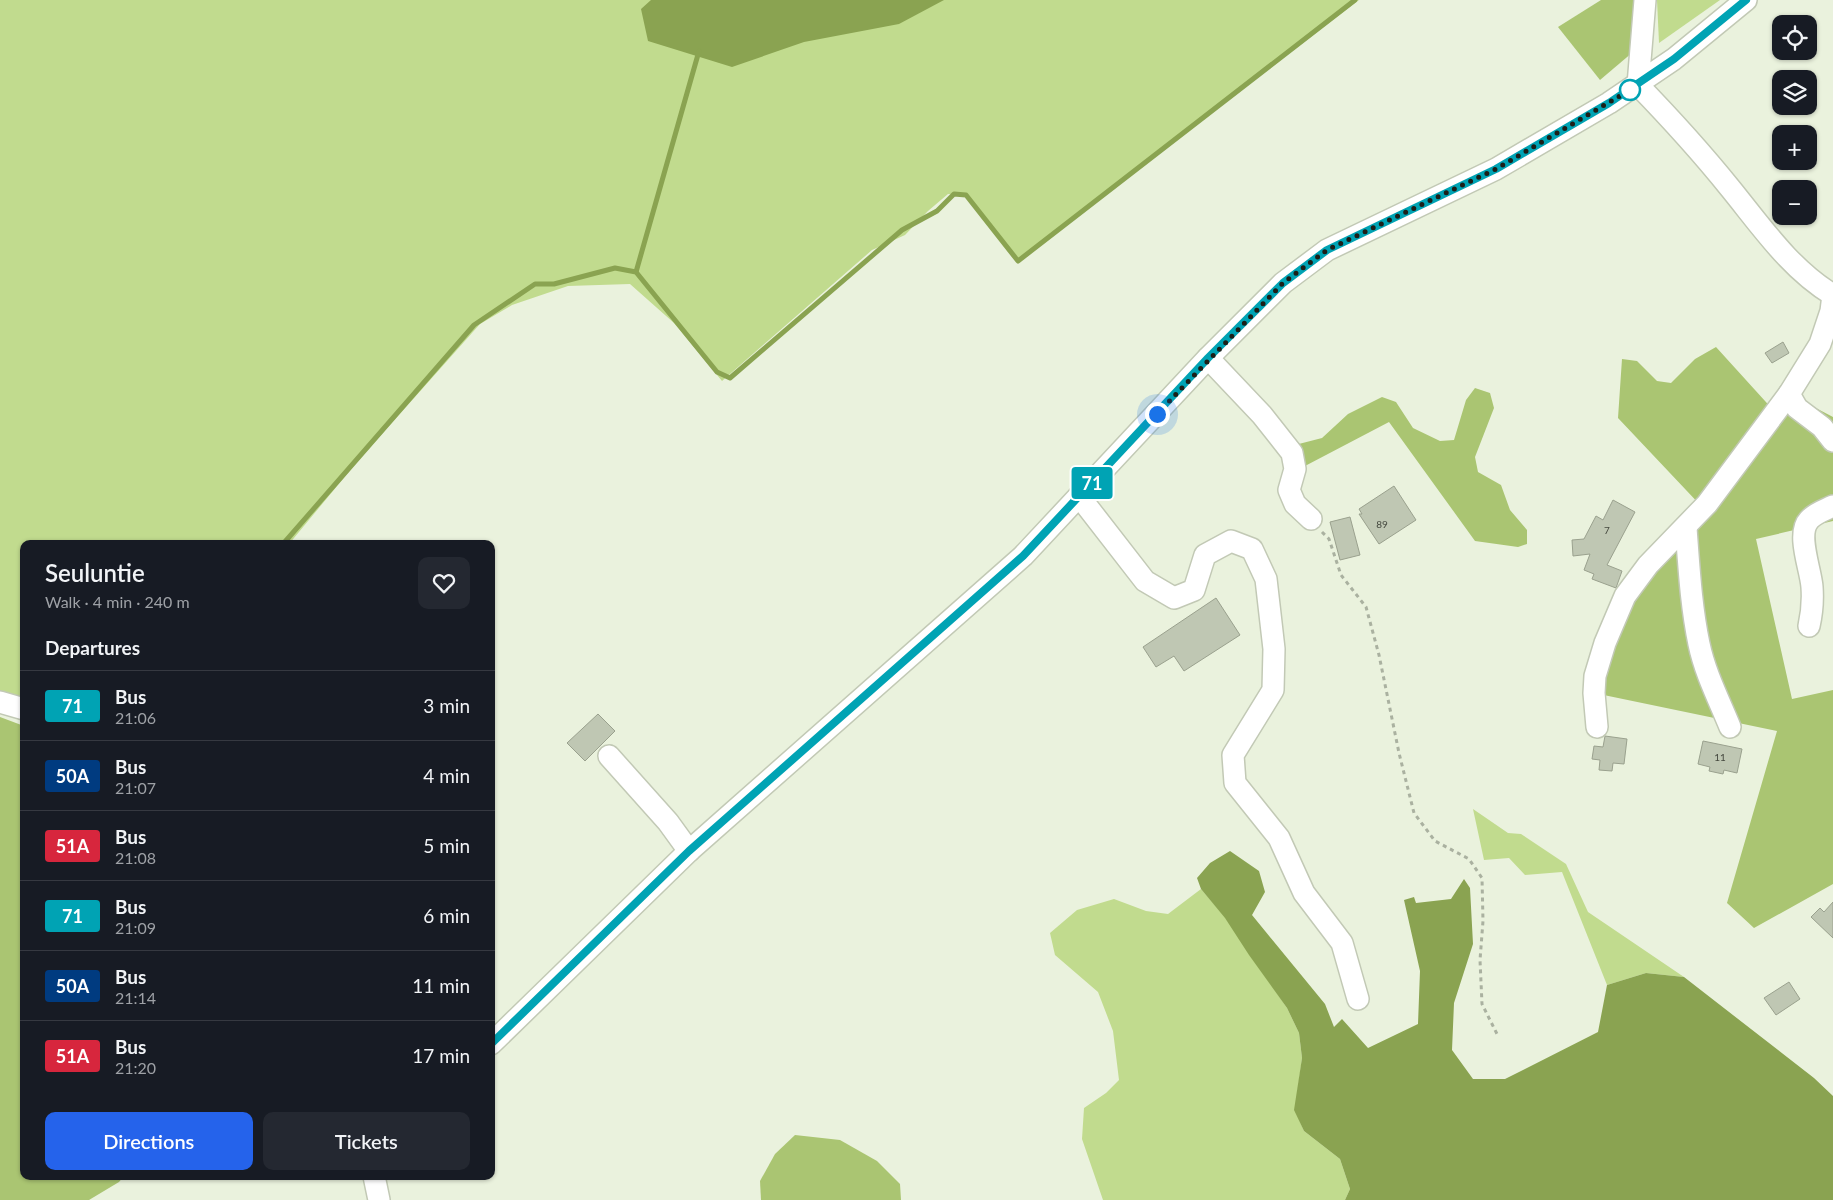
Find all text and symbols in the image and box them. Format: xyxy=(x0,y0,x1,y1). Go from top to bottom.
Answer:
map controls xyxy=(1772,15,1817,225)
button: locate xyxy=(1772,15,1817,60)
button: layers xyxy=(1772,70,1817,115)
unlabelled marker xyxy=(1619,79,1641,101)
button: + xyxy=(1772,125,1817,170)
button: − xyxy=(1772,180,1817,225)
your location xyxy=(1145,402,1170,427)
line badge: 71 xyxy=(1070,467,1114,499)
text: 71 xyxy=(1082,472,1102,494)
house number: 89 xyxy=(1376,518,1388,530)
house number: 7 xyxy=(1604,524,1610,536)
button: heart xyxy=(418,557,470,609)
text: Seuluntie xyxy=(45,558,145,587)
text: Walk · 4 min · 240 m xyxy=(45,592,190,611)
text: Departures xyxy=(45,636,140,659)
text: Bus xyxy=(115,685,146,708)
text: 3 min xyxy=(423,694,470,717)
text: 71 xyxy=(62,695,83,717)
text: 21:06 xyxy=(115,708,156,727)
house number: 11 xyxy=(1714,751,1726,763)
text: Bus xyxy=(115,755,146,778)
text: 4 min xyxy=(423,764,470,787)
text: 50A xyxy=(56,765,89,787)
text: 21:07 xyxy=(115,778,156,797)
text: Bus xyxy=(115,825,146,848)
text: 5 min xyxy=(423,834,470,857)
text: 51A xyxy=(56,835,89,857)
text: 21:08 xyxy=(115,848,156,867)
text: Bus xyxy=(115,895,146,918)
text: 6 min xyxy=(423,904,470,927)
text: 71 xyxy=(62,905,83,927)
text: 21:09 xyxy=(115,918,156,937)
text: Bus xyxy=(115,965,146,988)
text: 11 min xyxy=(412,974,470,997)
text: 50A xyxy=(56,975,89,997)
text: 21:14 xyxy=(115,988,156,1007)
text: Bus xyxy=(115,1035,146,1058)
text: 17 min xyxy=(412,1044,470,1067)
text: 51A xyxy=(56,1045,89,1067)
text: 21:20 xyxy=(115,1058,156,1077)
button: Directions xyxy=(45,1112,253,1170)
button: Tickets xyxy=(263,1112,470,1170)

